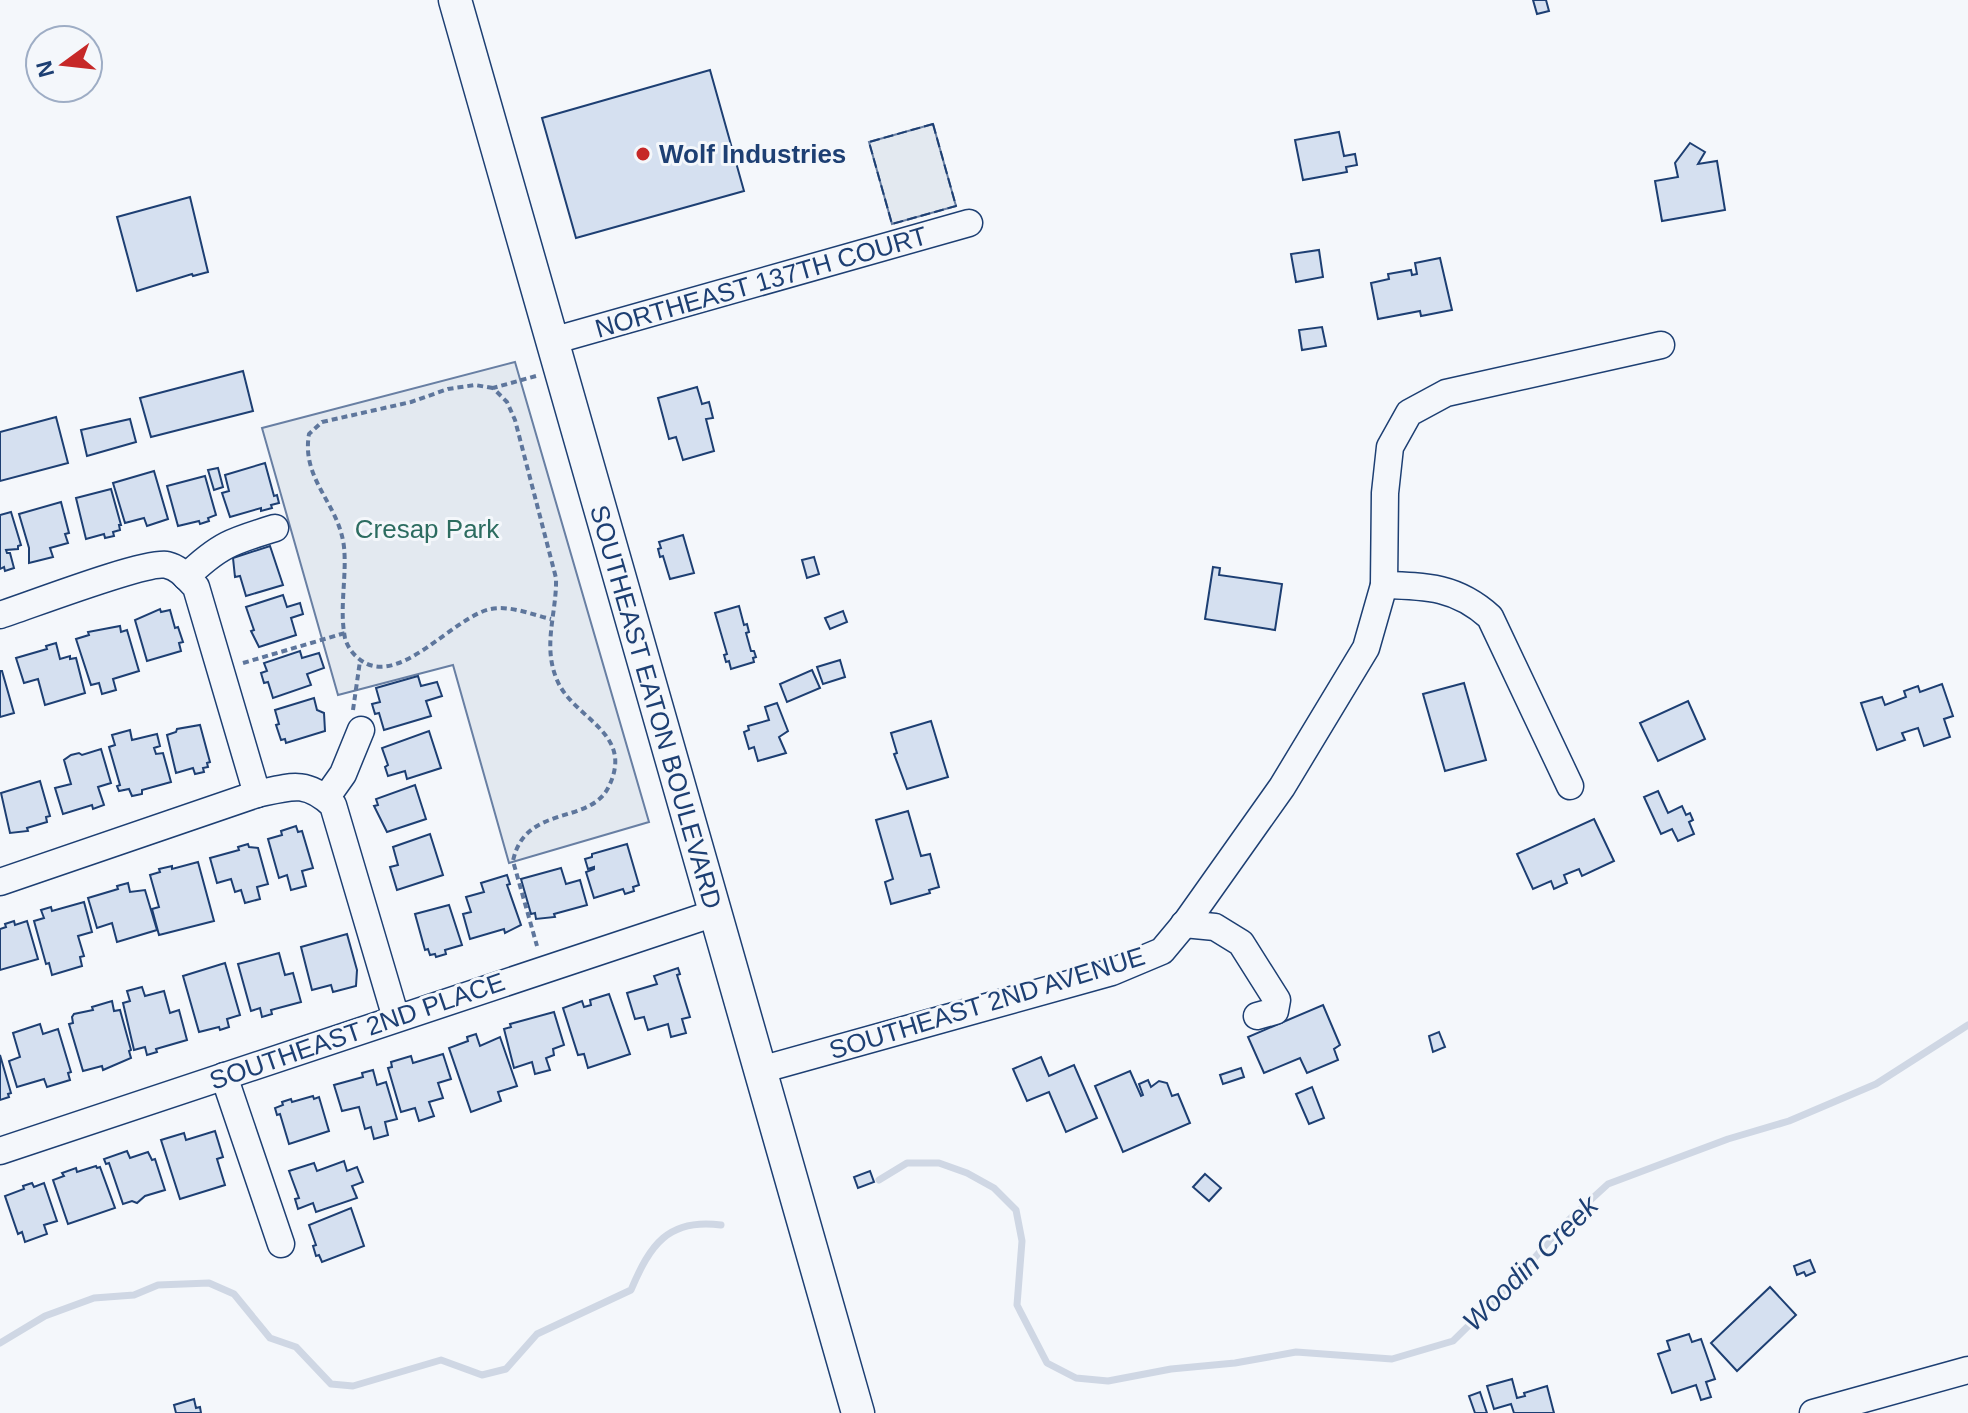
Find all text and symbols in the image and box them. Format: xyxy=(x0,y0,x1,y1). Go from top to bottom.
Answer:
north arrow xyxy=(24,24,104,104)
text: N xyxy=(31,58,59,80)
place label: Wolf Industries xyxy=(659,139,846,169)
marker: Wolf Industries xyxy=(634,145,652,163)
street label: NORTHEAST 137TH COURT xyxy=(592,220,931,344)
street label: SOUTHEAST EATON BOULEVARD xyxy=(584,502,728,912)
park label: Cresap Park xyxy=(355,514,500,544)
street label: SOUTHEAST 2ND AVENUE xyxy=(826,941,1148,1065)
street label: SOUTHEAST 2ND PLACE xyxy=(205,966,509,1096)
water label: Woodin Creek xyxy=(1457,1188,1605,1337)

